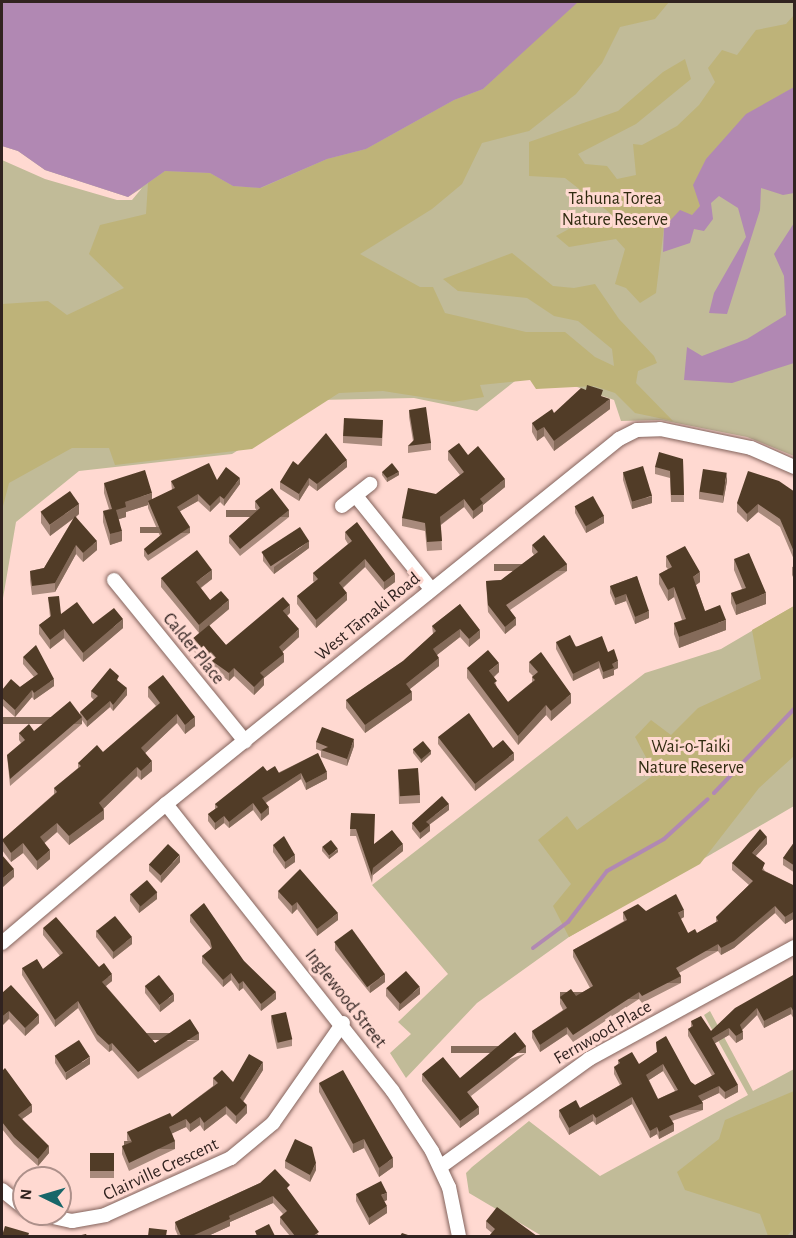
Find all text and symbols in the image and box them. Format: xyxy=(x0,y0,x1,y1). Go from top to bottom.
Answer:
park label: Tahuna Torea Nature Reserve xyxy=(562,189,668,232)
street label: West Tāmaki Road xyxy=(311,568,425,666)
street label: Calder Place xyxy=(158,609,228,689)
park label: Wai-o-Taiki Nature Reserve xyxy=(638,737,744,780)
street label: Inglewood Street xyxy=(300,945,390,1053)
street label: Fernwood Place xyxy=(550,996,656,1070)
street label: Clairville Crescent xyxy=(100,1134,222,1206)
north arrow xyxy=(12,1166,72,1226)
text: N xyxy=(18,1188,35,1201)

